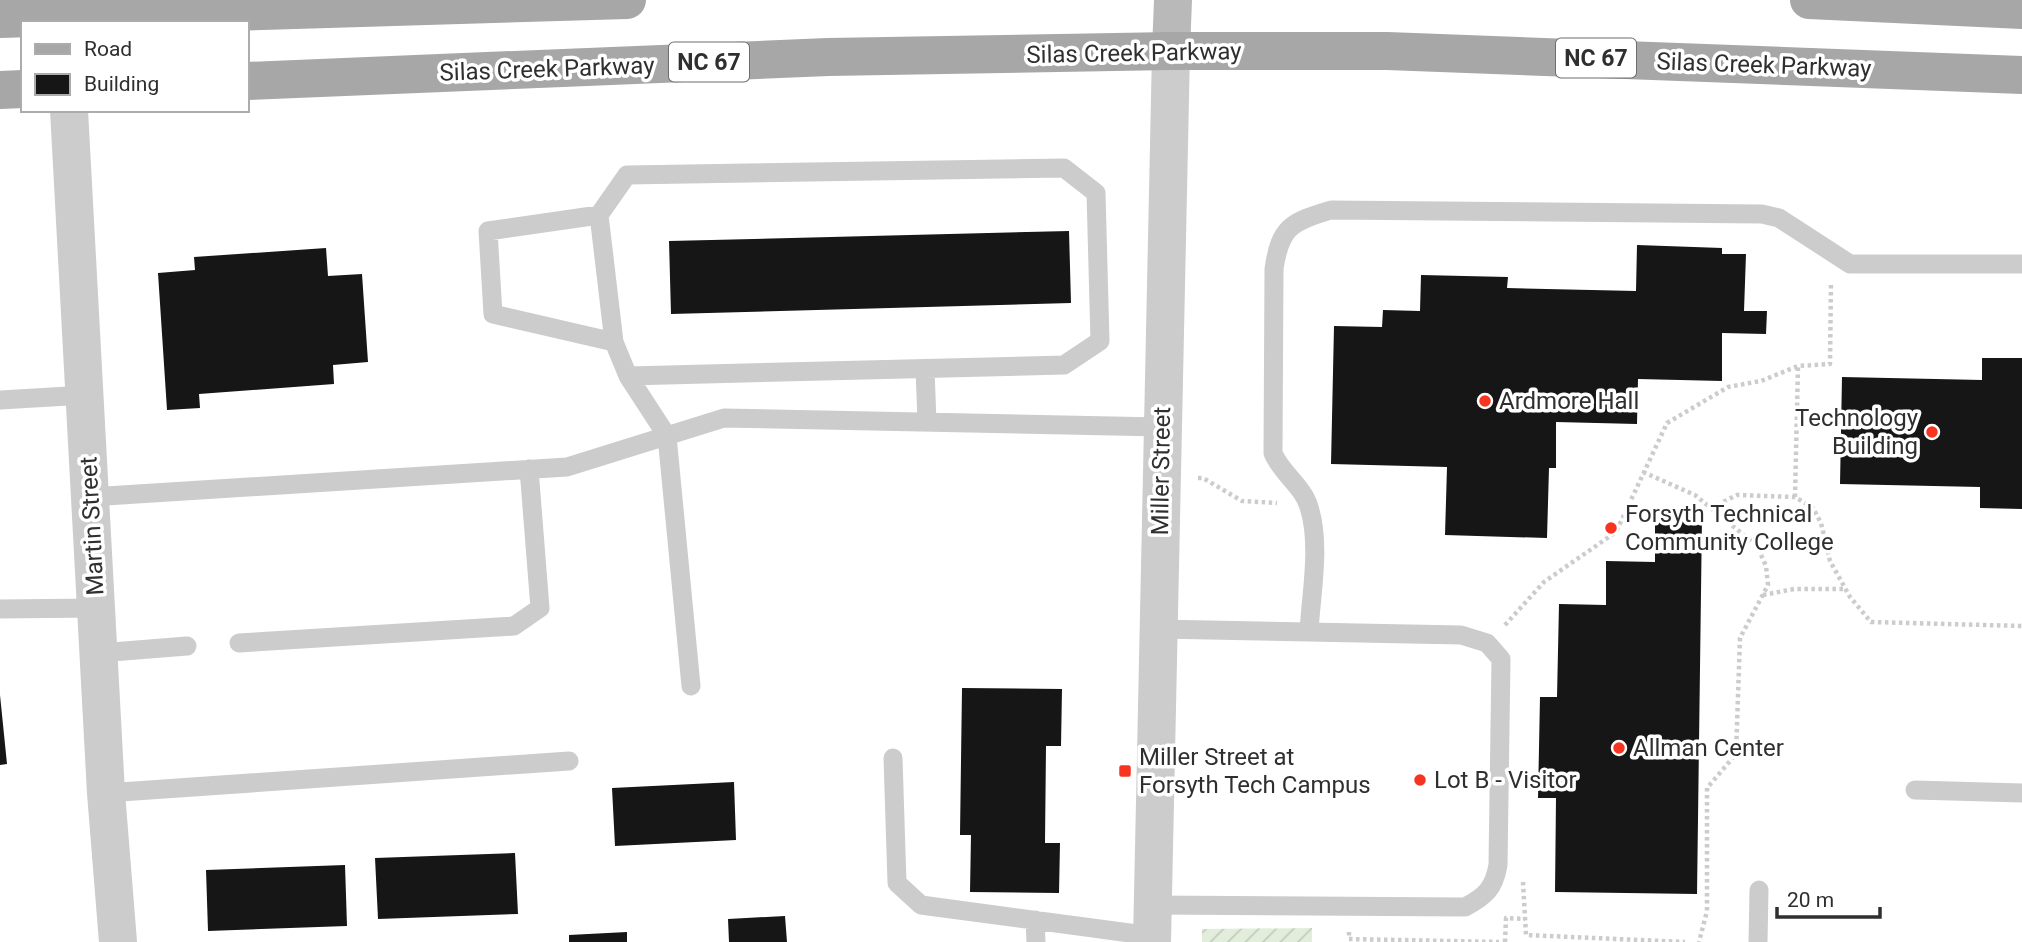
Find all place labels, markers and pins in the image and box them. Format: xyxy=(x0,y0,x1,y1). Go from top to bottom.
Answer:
place label: Ardmore Hall xyxy=(1499,387,1639,415)
marker: Ardmore Hall xyxy=(1477,393,1493,409)
place label: Technology Building xyxy=(1795,404,1919,460)
marker: Technology Building xyxy=(1924,424,1940,440)
place label: Forsyth Technical Community College xyxy=(1625,500,1834,556)
marker: Forsyth Technical Community College xyxy=(1603,520,1619,536)
place label: Allman Center xyxy=(1633,734,1784,762)
marker: Allman Center xyxy=(1611,740,1627,756)
place label: Miller Street at Forsyth Tech Campus xyxy=(1139,743,1371,799)
marker: Miller Street at Forsyth Tech Campus xyxy=(1117,763,1133,779)
place label: Lot B - Visitor xyxy=(1434,766,1577,794)
marker: Lot B - Visitor xyxy=(1412,772,1428,788)

